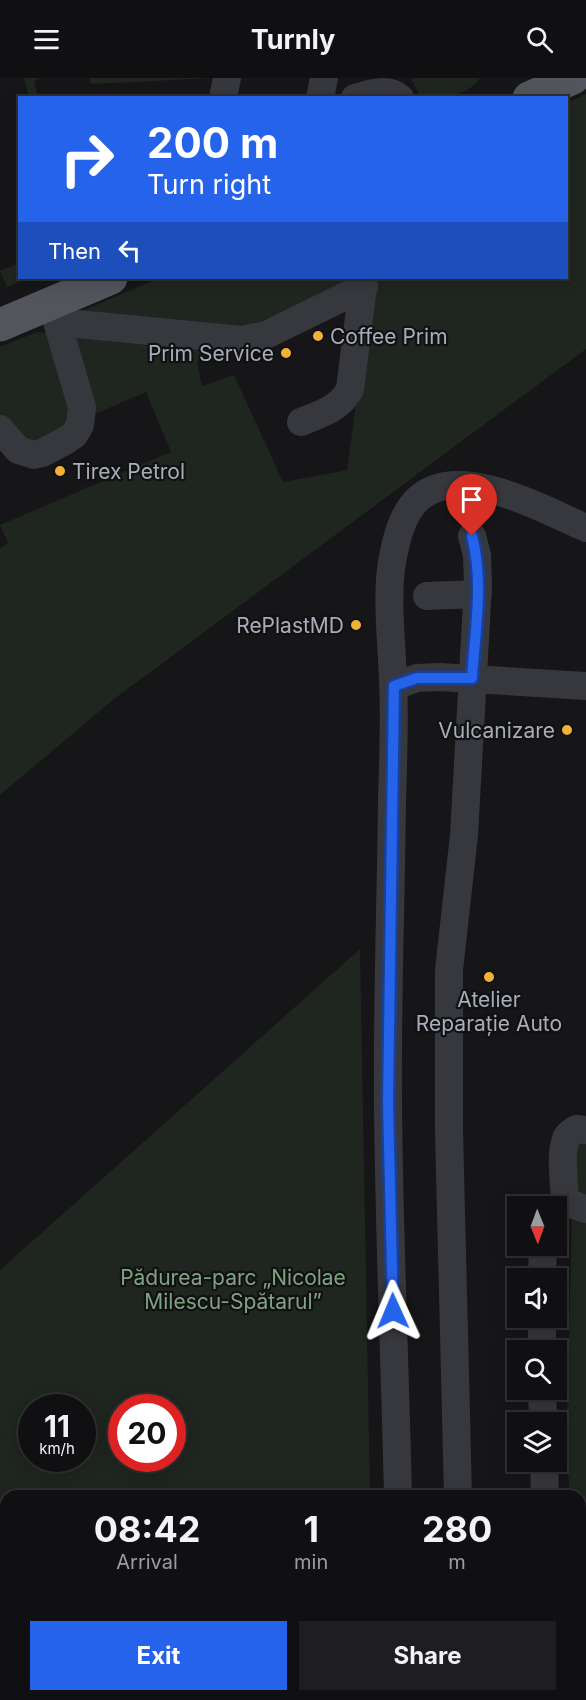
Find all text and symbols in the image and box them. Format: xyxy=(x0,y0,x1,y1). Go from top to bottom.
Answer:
icon: menu xyxy=(30,23,63,56)
text: Turnly xyxy=(251,23,335,56)
icon: search xyxy=(523,23,556,56)
text: 200 m xyxy=(147,117,278,168)
icon: right xyxy=(48,120,126,198)
text: Turn right xyxy=(147,168,271,201)
icon: left xyxy=(113,234,146,267)
text: Then xyxy=(48,238,101,264)
place label: Coffee Prim xyxy=(330,324,448,349)
marker: Coffee Prim xyxy=(311,329,325,343)
place label: Prim Service xyxy=(148,341,274,366)
marker: Prim Service xyxy=(279,346,293,360)
place label: Tirex Petrol xyxy=(72,459,185,484)
marker: Tirex Petrol xyxy=(53,464,67,478)
pin xyxy=(446,474,497,536)
icon: arrive xyxy=(455,483,488,516)
place label: RePlastMD xyxy=(236,613,344,638)
marker: RePlastMD xyxy=(349,618,363,632)
place label: Vulcanizare xyxy=(438,718,555,743)
marker: Vulcanizare xyxy=(560,723,574,737)
marker: Atelier Reparație Auto xyxy=(482,970,496,984)
place label: Atelier Reparație Auto xyxy=(416,987,562,1036)
north arrow xyxy=(507,1196,567,1256)
map controls xyxy=(507,1196,567,1472)
park label: Pădurea-parc „Nicolae Milescu-Spătarul” xyxy=(120,1265,346,1314)
button: sound xyxy=(507,1268,567,1328)
position arrow xyxy=(361,1279,425,1343)
button: search xyxy=(507,1340,567,1400)
speed limit sign: 20 xyxy=(108,1394,186,1472)
text: 11 xyxy=(44,1408,70,1444)
button: layers xyxy=(507,1412,567,1472)
text: km/h xyxy=(39,1439,75,1458)
text: 08:42 xyxy=(94,1507,200,1551)
text: 1 xyxy=(303,1507,319,1551)
text: 280 xyxy=(422,1507,492,1551)
text: Arrival xyxy=(116,1550,178,1574)
text: min xyxy=(294,1550,328,1574)
text: m xyxy=(448,1550,466,1574)
button: Exit xyxy=(30,1621,287,1690)
button: Share xyxy=(299,1621,556,1690)

